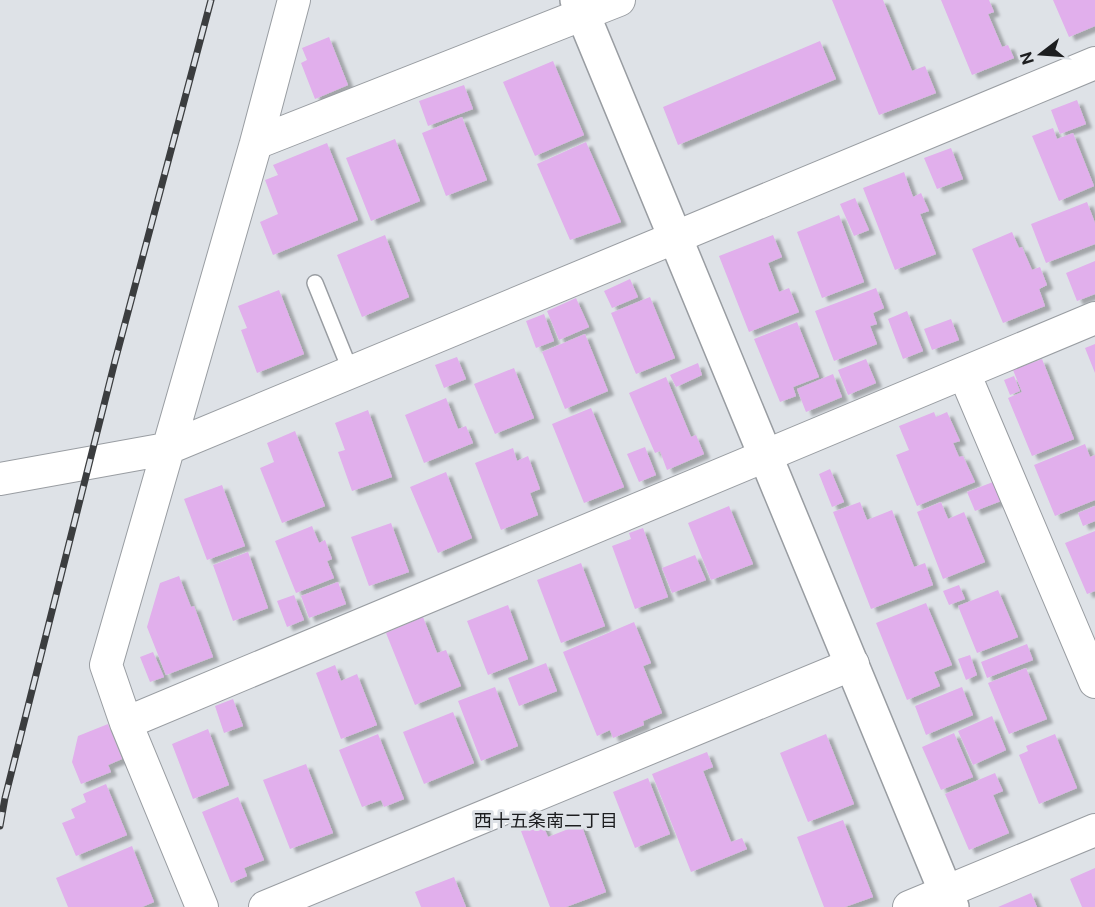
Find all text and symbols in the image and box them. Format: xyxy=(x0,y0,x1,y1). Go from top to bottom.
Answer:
north arrow xyxy=(1011,24,1071,84)
text: N xyxy=(1016,49,1038,67)
district label: 西十五条南二丁目 xyxy=(474,810,618,831)

